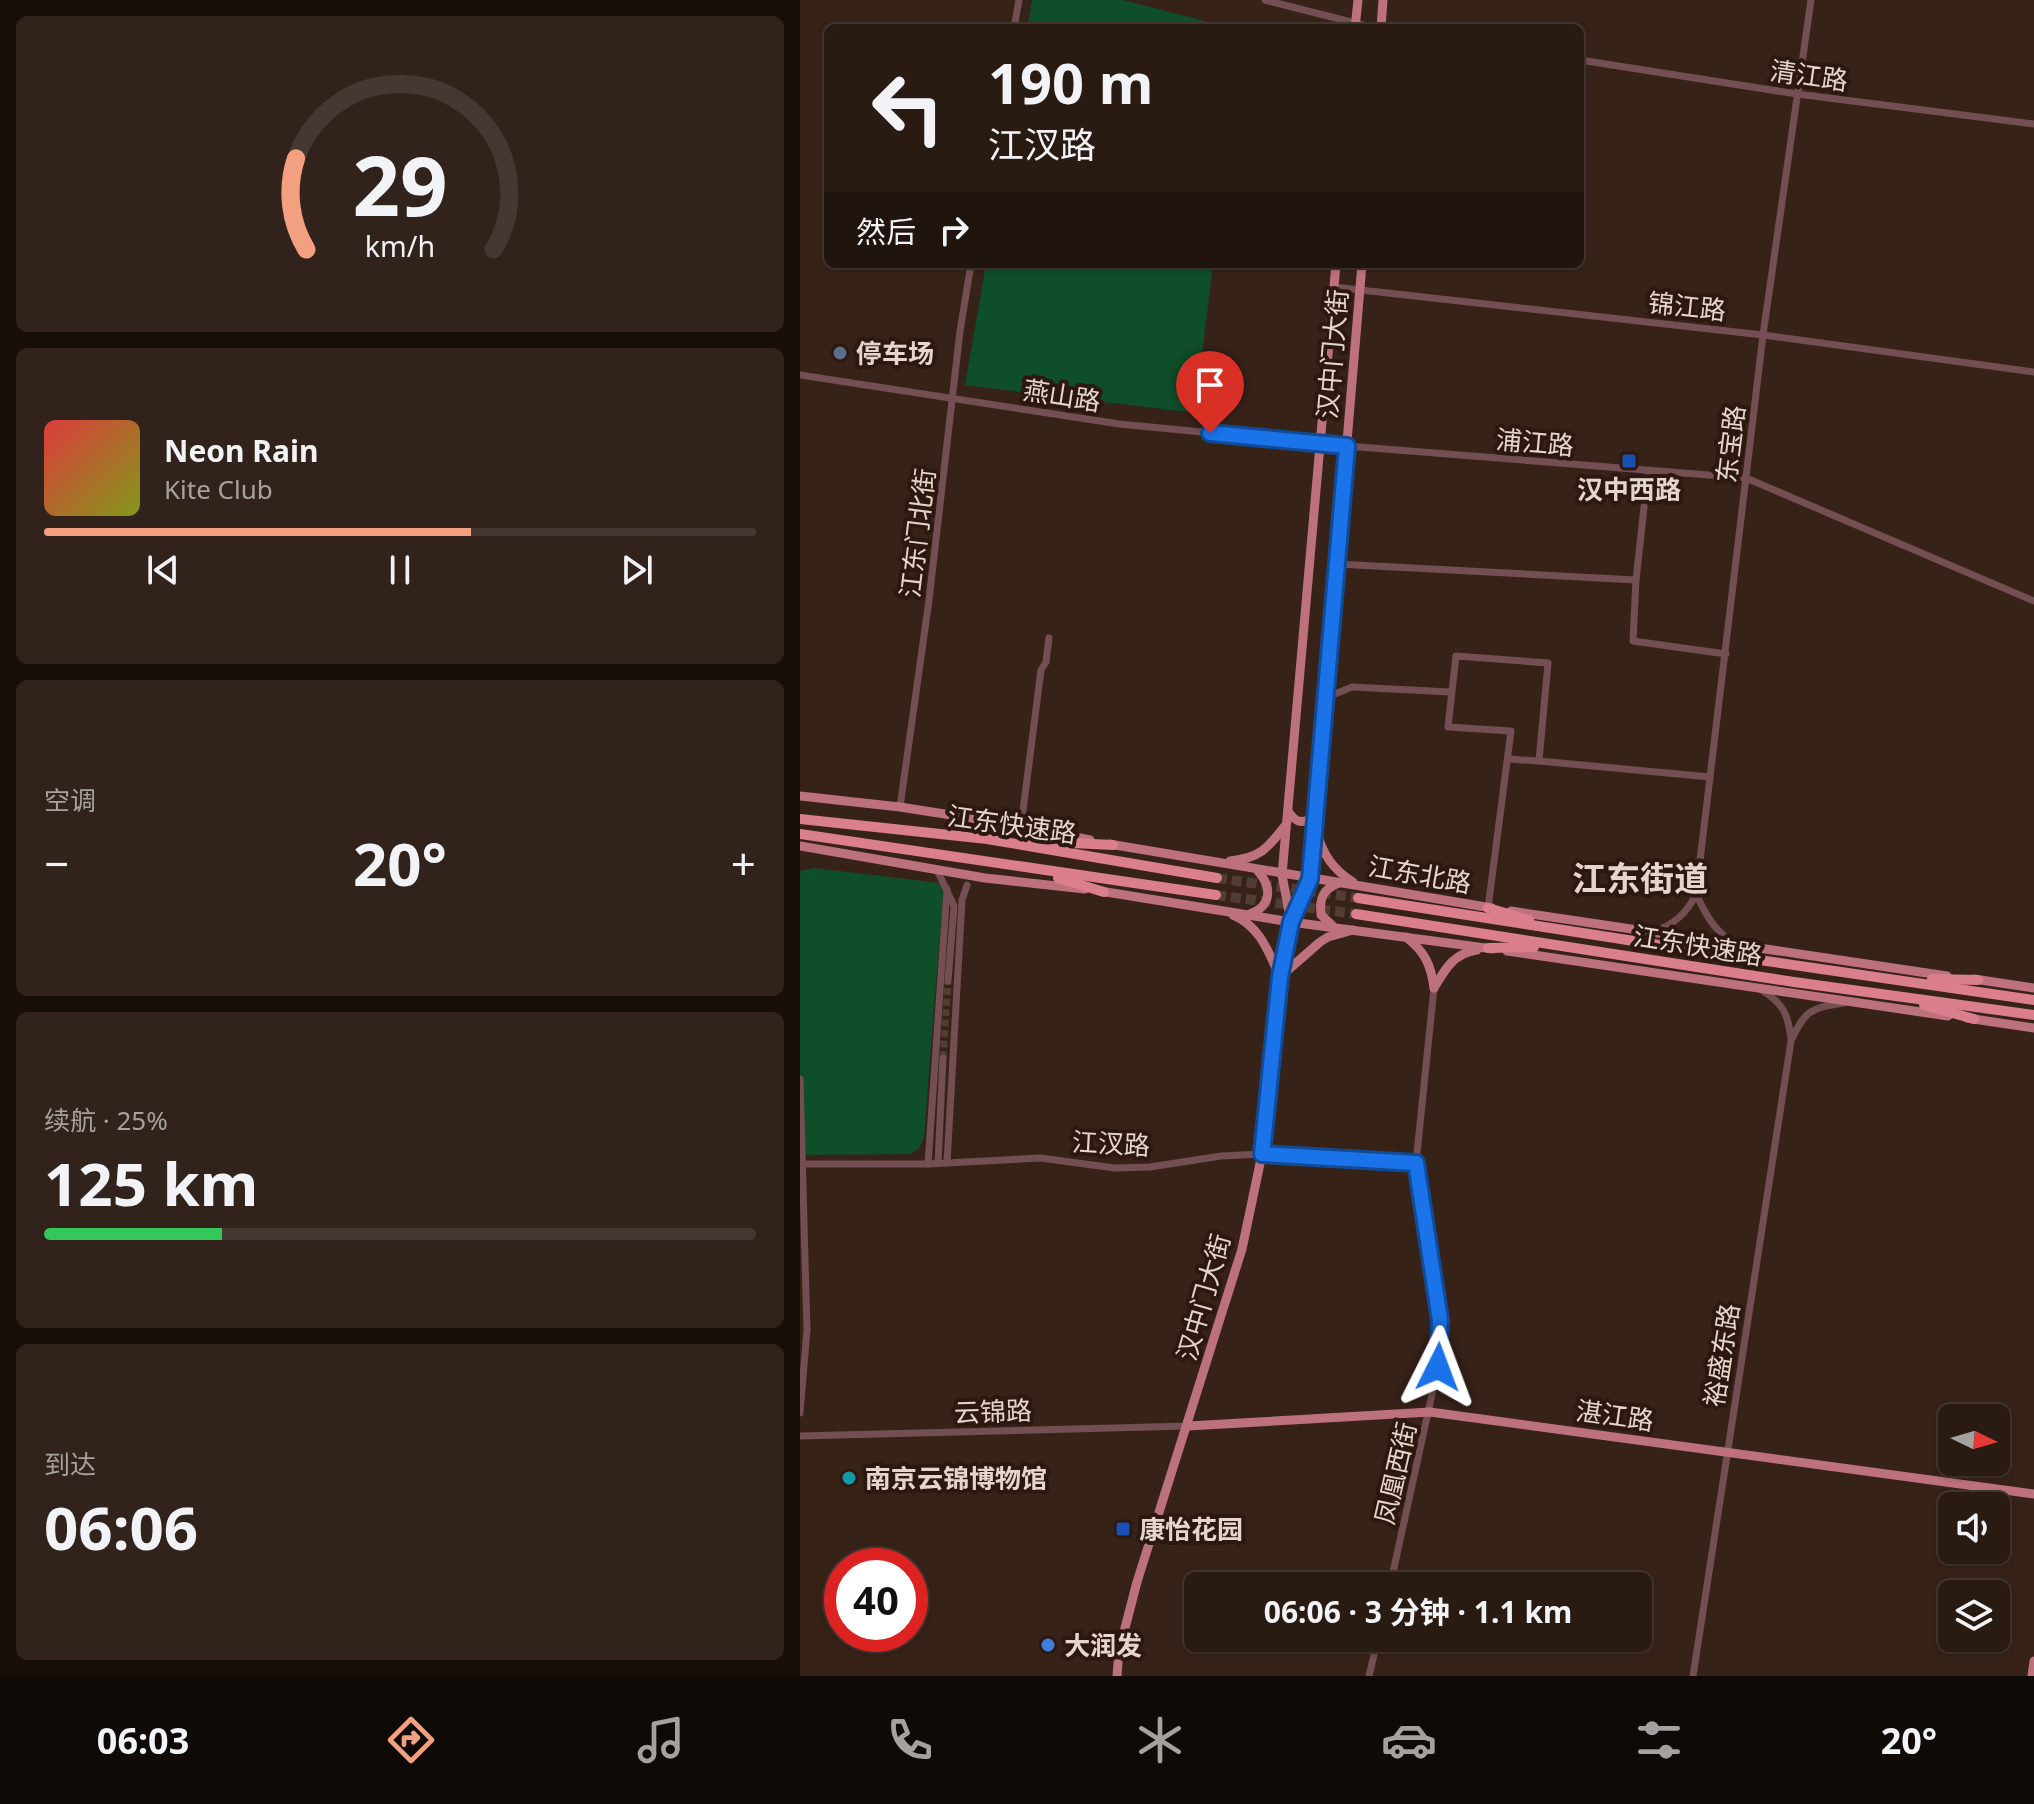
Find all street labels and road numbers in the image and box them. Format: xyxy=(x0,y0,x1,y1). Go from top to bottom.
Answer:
street label: 清江路 xyxy=(1768,52,1850,98)
street label: 锦江路 xyxy=(1646,284,1728,328)
street label: 汉中门大街 xyxy=(1308,288,1356,420)
street label: 燕山路 xyxy=(1021,371,1103,419)
street label: 东宝路 xyxy=(1707,403,1753,485)
street label: 浦江路 xyxy=(1495,421,1575,463)
street label: 江东门北街 xyxy=(891,466,943,600)
street label: 江东快速路 xyxy=(945,797,1079,851)
street label: 江东北路 xyxy=(1366,847,1474,901)
street label: 江东快速路 xyxy=(1631,917,1765,973)
street label: 江汊路 xyxy=(1071,1123,1151,1163)
street label: 汉中门大街 xyxy=(1168,1230,1238,1364)
street label: 裕盛东路 xyxy=(1695,1301,1747,1409)
street label: 云锦路 xyxy=(953,1392,1033,1430)
street label: 湛江路 xyxy=(1574,1392,1656,1438)
street label: 凤凰西街 xyxy=(1366,1418,1424,1528)

